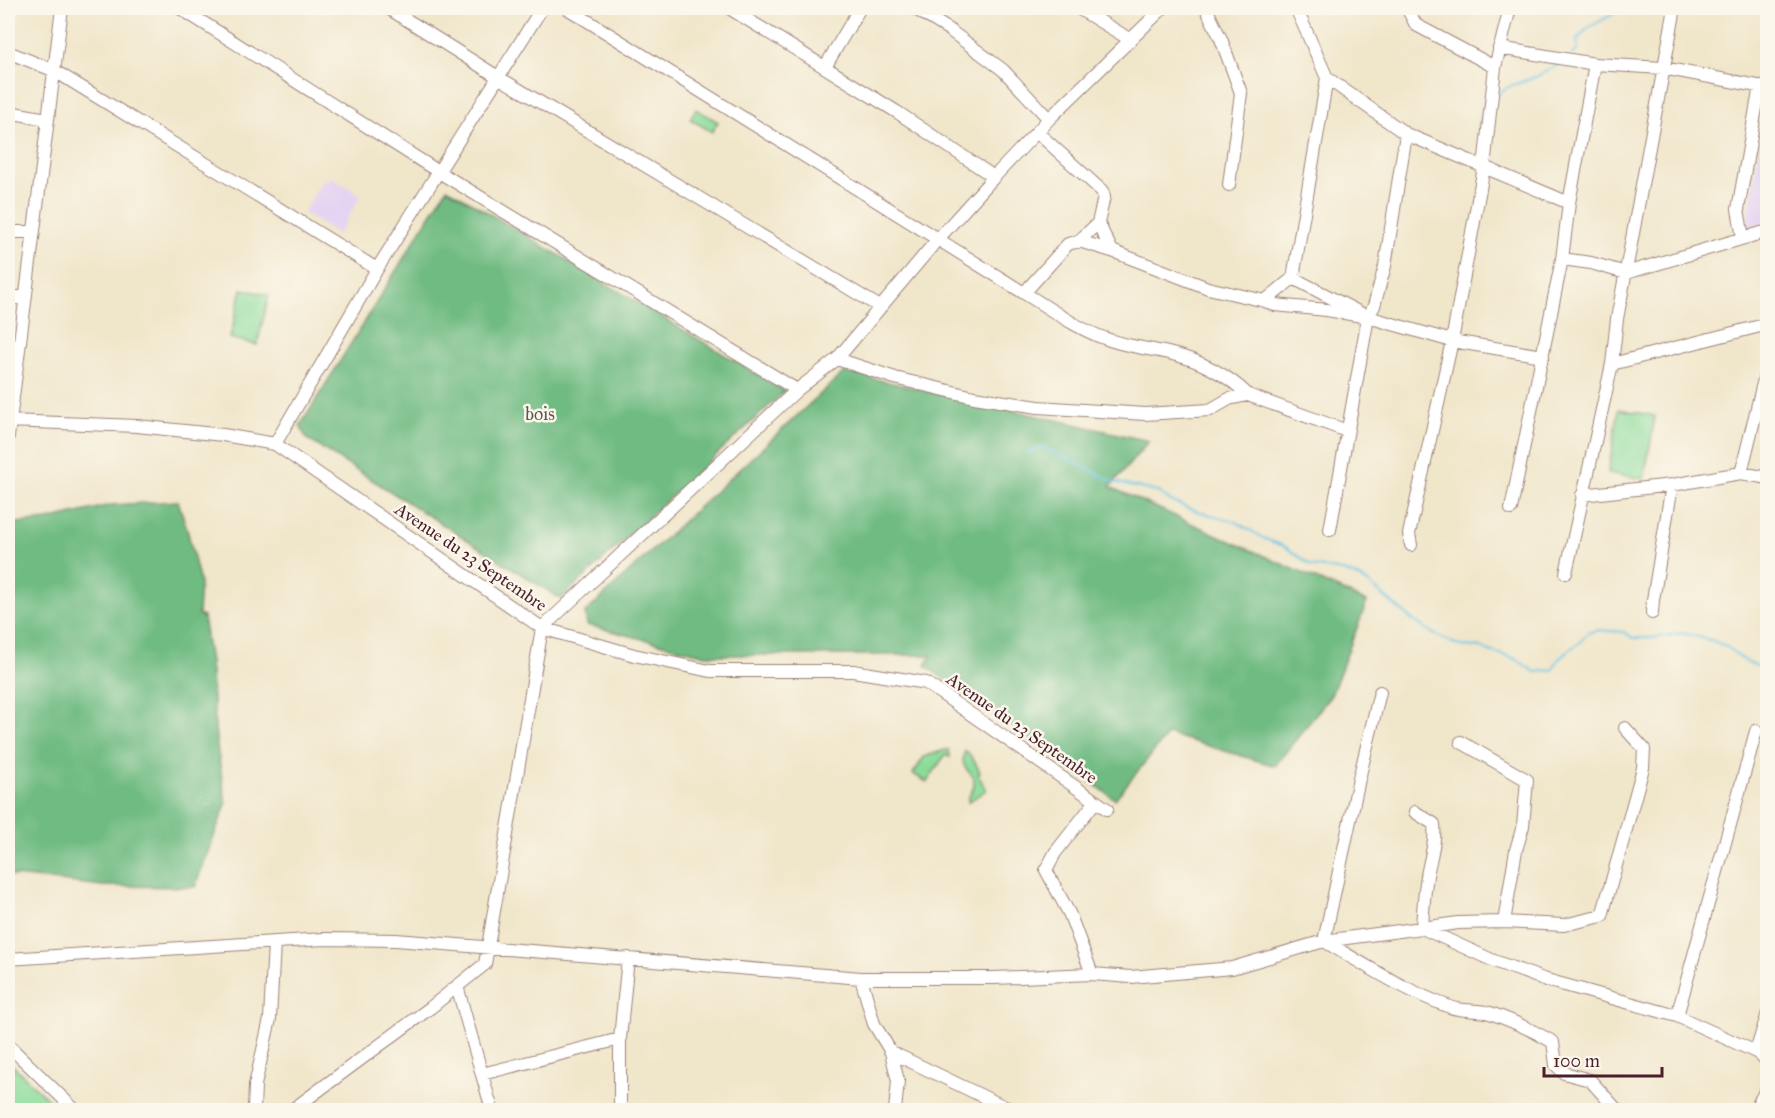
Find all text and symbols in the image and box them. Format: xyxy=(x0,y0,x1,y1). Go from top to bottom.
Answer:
park label: bois xyxy=(525,403,555,425)
street label: Avenue du 23 Septembre xyxy=(390,497,551,616)
street label: Avenue du 23 Septembre xyxy=(942,667,1102,788)
scale bar xyxy=(1544,1040,1662,1078)
text: 100 m xyxy=(1553,1050,1600,1072)

